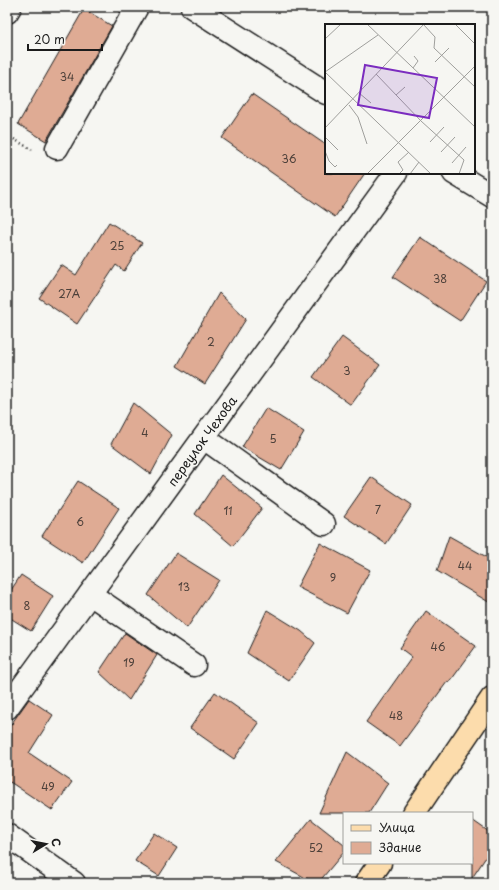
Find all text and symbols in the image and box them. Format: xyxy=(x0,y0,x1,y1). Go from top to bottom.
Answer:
inset map xyxy=(325,24,475,174)
scale bar xyxy=(28,26,102,52)
text: 20 m xyxy=(34,30,65,48)
house number: 34 xyxy=(60,68,74,85)
house number: 36 xyxy=(282,150,297,167)
house number: 25 xyxy=(110,237,124,254)
house number: 38 xyxy=(433,270,447,287)
house number: 27А xyxy=(58,285,81,302)
house number: 2 xyxy=(207,333,215,350)
house number: 3 xyxy=(343,362,351,379)
street label: переулок Чехова xyxy=(162,391,241,490)
house number: 4 xyxy=(141,424,149,441)
house number: 5 xyxy=(269,430,277,447)
house number: 7 xyxy=(375,501,381,518)
house number: 11 xyxy=(223,502,233,519)
house number: 6 xyxy=(76,513,84,530)
house number: 44 xyxy=(458,557,472,574)
house number: 9 xyxy=(330,569,336,586)
house number: 13 xyxy=(178,578,190,595)
house number: 8 xyxy=(24,597,31,614)
house number: 46 xyxy=(431,638,446,655)
house number: 19 xyxy=(123,654,135,671)
house number: 48 xyxy=(389,707,403,724)
house number: 49 xyxy=(41,778,55,795)
legend xyxy=(343,812,473,864)
text: Улица xyxy=(379,818,415,836)
north arrow xyxy=(26,824,66,864)
text: С xyxy=(47,837,65,848)
text: Здание xyxy=(379,838,421,856)
house number: 52 xyxy=(309,839,323,856)

